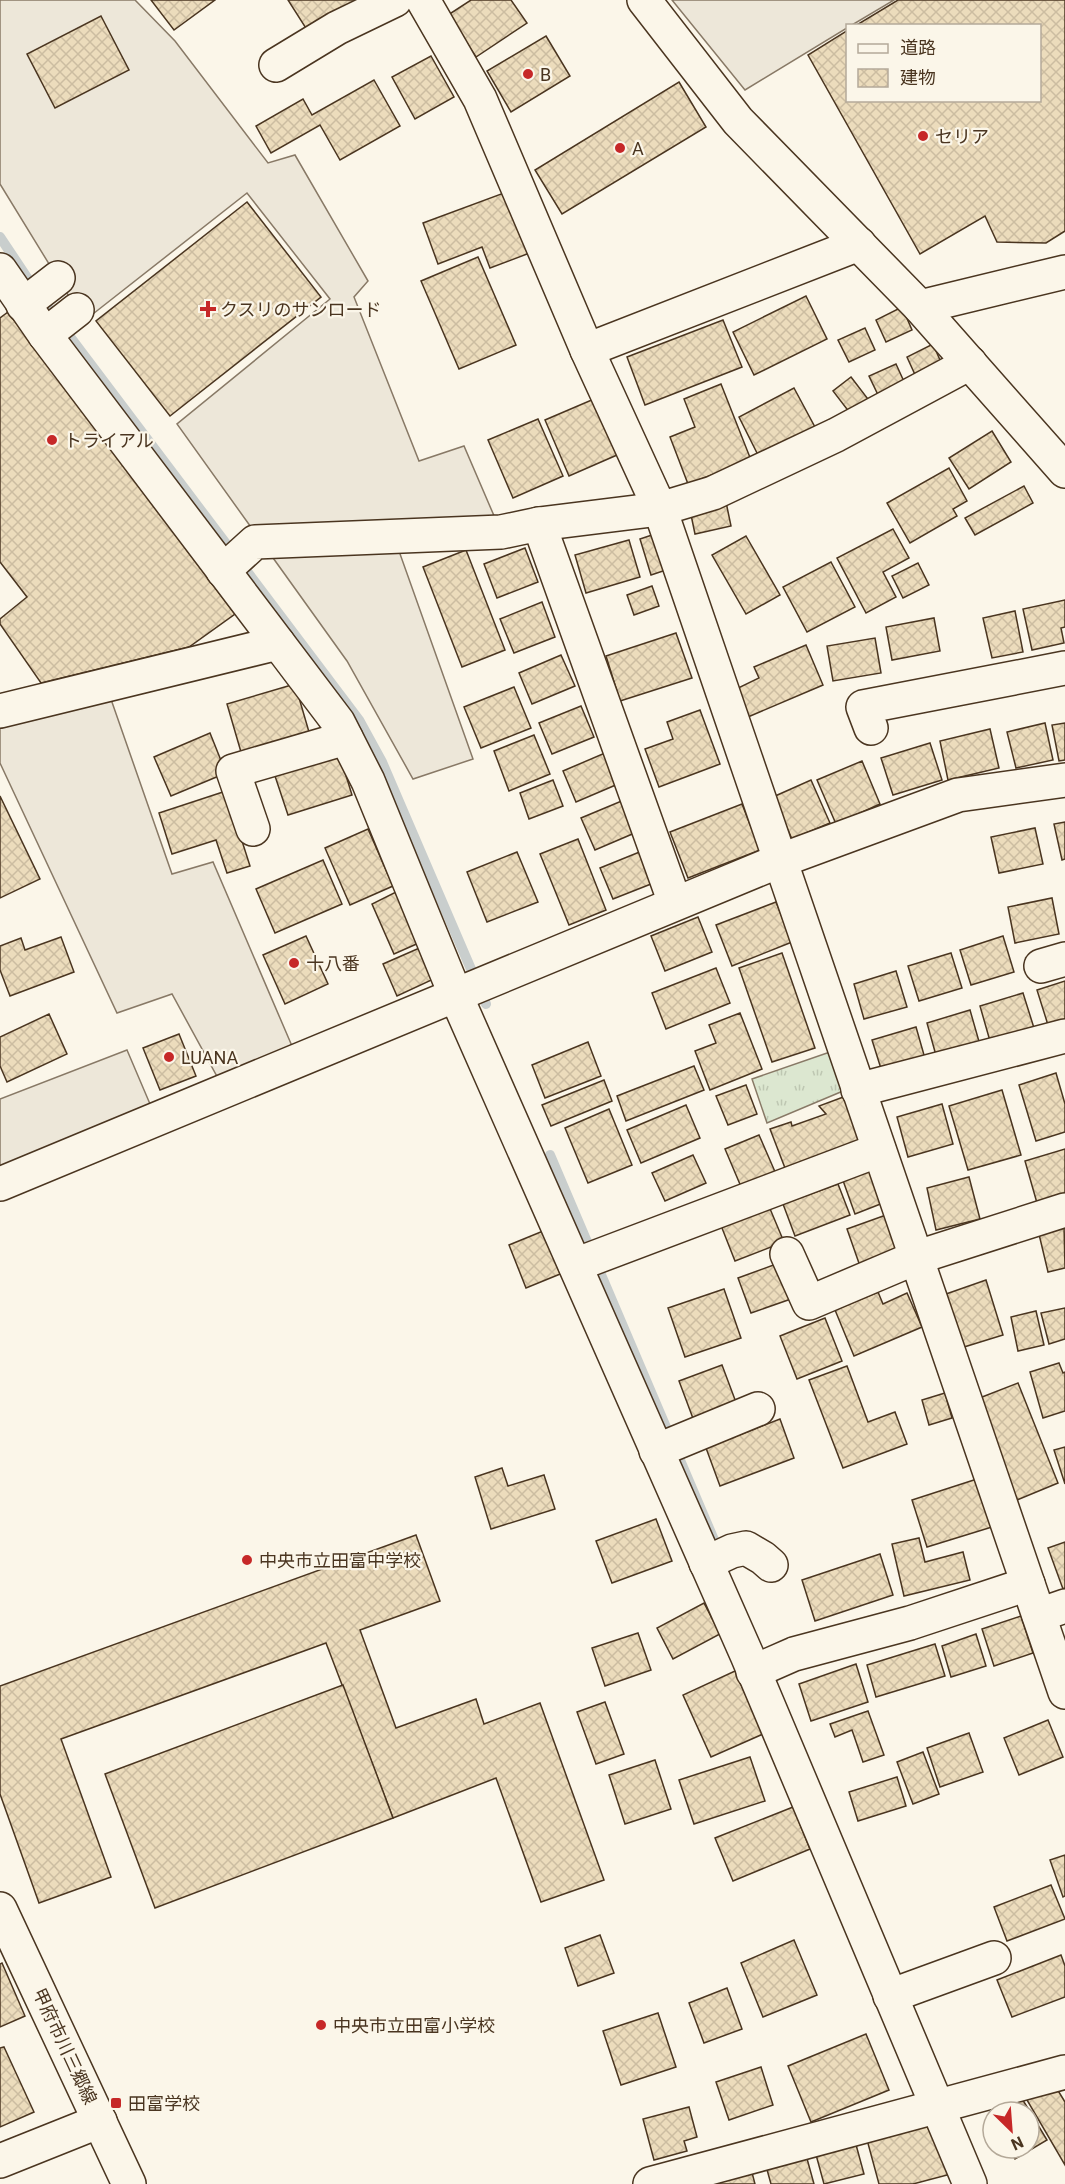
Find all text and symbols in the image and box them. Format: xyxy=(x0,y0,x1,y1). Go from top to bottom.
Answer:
legend xyxy=(846,24,1041,102)
text: 道路 xyxy=(900,37,936,58)
place label: B xyxy=(540,64,551,85)
marker: B xyxy=(521,67,535,81)
text: 建物 xyxy=(900,67,936,88)
place label: セリア xyxy=(935,126,989,147)
marker: セリア xyxy=(916,129,930,143)
place label: A xyxy=(632,138,644,159)
marker: A xyxy=(613,141,627,155)
place label: クスリのサンロード xyxy=(220,299,381,320)
marker: クスリのサンロード xyxy=(201,302,215,316)
place label: トライアル xyxy=(64,430,154,451)
marker: トライアル xyxy=(45,433,59,447)
place label: 十八番 xyxy=(306,953,360,974)
marker: 十八番 xyxy=(287,956,301,970)
place label: LUANA xyxy=(181,1047,238,1068)
marker: LUANA xyxy=(162,1050,176,1064)
place label: 中央市立田富中学校 xyxy=(259,1550,421,1571)
marker: 中央市立田富中学校 xyxy=(240,1553,254,1567)
street label: 甲府市川三郷線 xyxy=(29,1984,101,2108)
place label: 中央市立田富小学校 xyxy=(333,2015,495,2036)
marker: 中央市立田富小学校 xyxy=(314,2018,328,2032)
place label: 田富学校 xyxy=(128,2093,200,2114)
marker: 田富学校 xyxy=(109,2096,123,2110)
north arrow xyxy=(981,2100,1041,2160)
text: N xyxy=(1008,2132,1026,2154)

